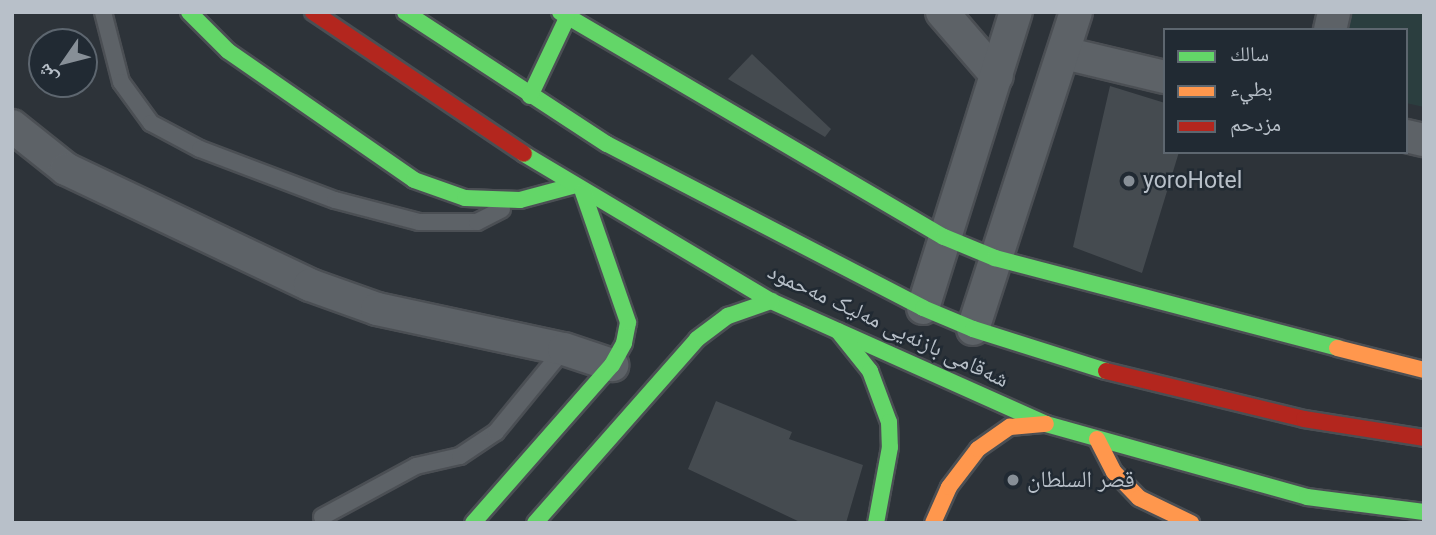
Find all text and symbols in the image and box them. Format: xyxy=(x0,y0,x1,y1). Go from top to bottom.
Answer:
north arrow xyxy=(28,28,98,98)
legend xyxy=(1163,28,1408,154)
text: سالك xyxy=(1230,42,1269,66)
text: ش xyxy=(32,59,62,89)
text: بطيء xyxy=(1230,77,1273,101)
text: مزدحم xyxy=(1230,112,1281,136)
place label: yoroHotel xyxy=(1143,167,1242,195)
marker: yoroHotel xyxy=(1121,173,1137,189)
street label: شەقامی بازنەیی مەلیک مەحمود xyxy=(763,258,1013,394)
place label: قصر السلطان xyxy=(1027,466,1135,494)
marker: قصر السلطان xyxy=(1005,472,1021,488)

